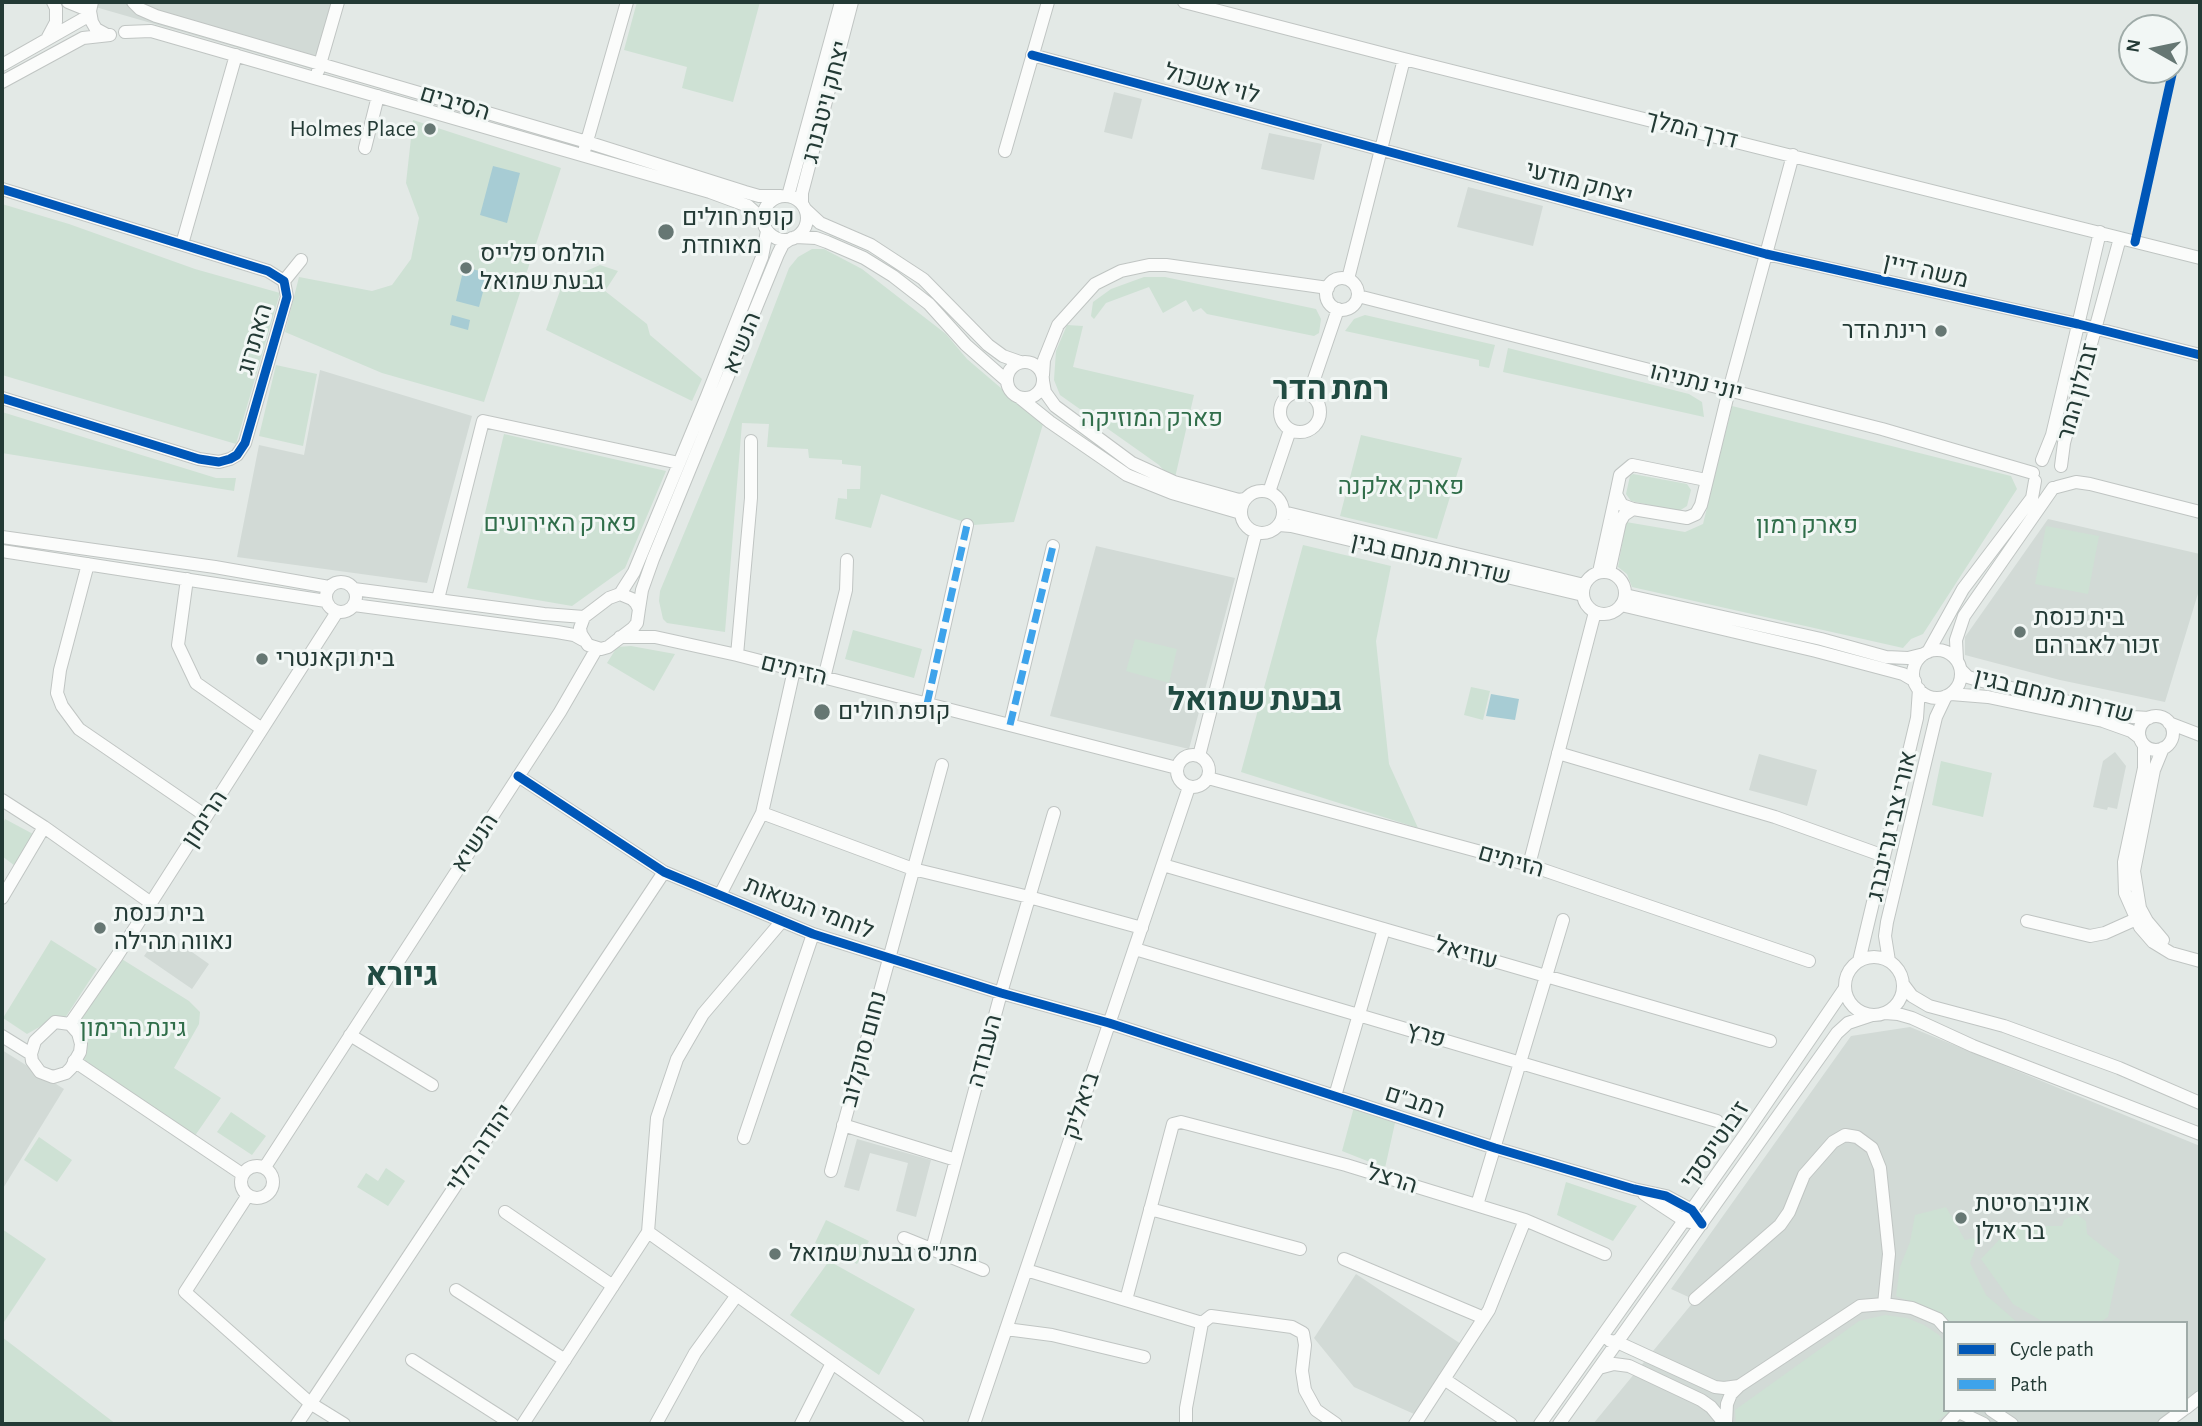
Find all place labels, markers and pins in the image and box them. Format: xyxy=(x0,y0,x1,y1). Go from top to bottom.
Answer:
place label: Holmes Place xyxy=(289,115,416,143)
marker: Holmes Place xyxy=(422,121,438,137)
place label: קופת חולים מאוחדת xyxy=(682,204,794,260)
marker: קופת חולים מאוחדת xyxy=(656,222,676,242)
place label: הולמס פלייס גבעת שמואל xyxy=(480,240,605,296)
marker: הולמס פלייס גבעת שמואל xyxy=(458,260,474,276)
place label: רינת הדר xyxy=(1842,317,1927,345)
marker: רינת הדר xyxy=(1933,323,1949,339)
place label: בית כנסת זכור לאברהם xyxy=(2034,604,2160,660)
marker: בית כנסת זכור לאברהם xyxy=(2012,624,2028,640)
place label: בית וקאנטרי xyxy=(276,645,395,673)
marker: בית וקאנטרי xyxy=(254,651,270,667)
place label: קופת חולים xyxy=(838,698,950,726)
marker: קופת חולים xyxy=(812,702,832,722)
place label: בית כנסת נאווה תהילה xyxy=(114,900,233,956)
marker: בית כנסת נאווה תהילה xyxy=(92,920,108,936)
place label: אוניברסיטת בר אילן xyxy=(1975,1190,2090,1246)
marker: אוניברסיטת בר אילן xyxy=(1953,1210,1969,1226)
place label: מתנ"ס גבעת שמואל xyxy=(789,1240,978,1268)
marker: מתנ"ס גבעת שמואל xyxy=(767,1246,783,1262)

